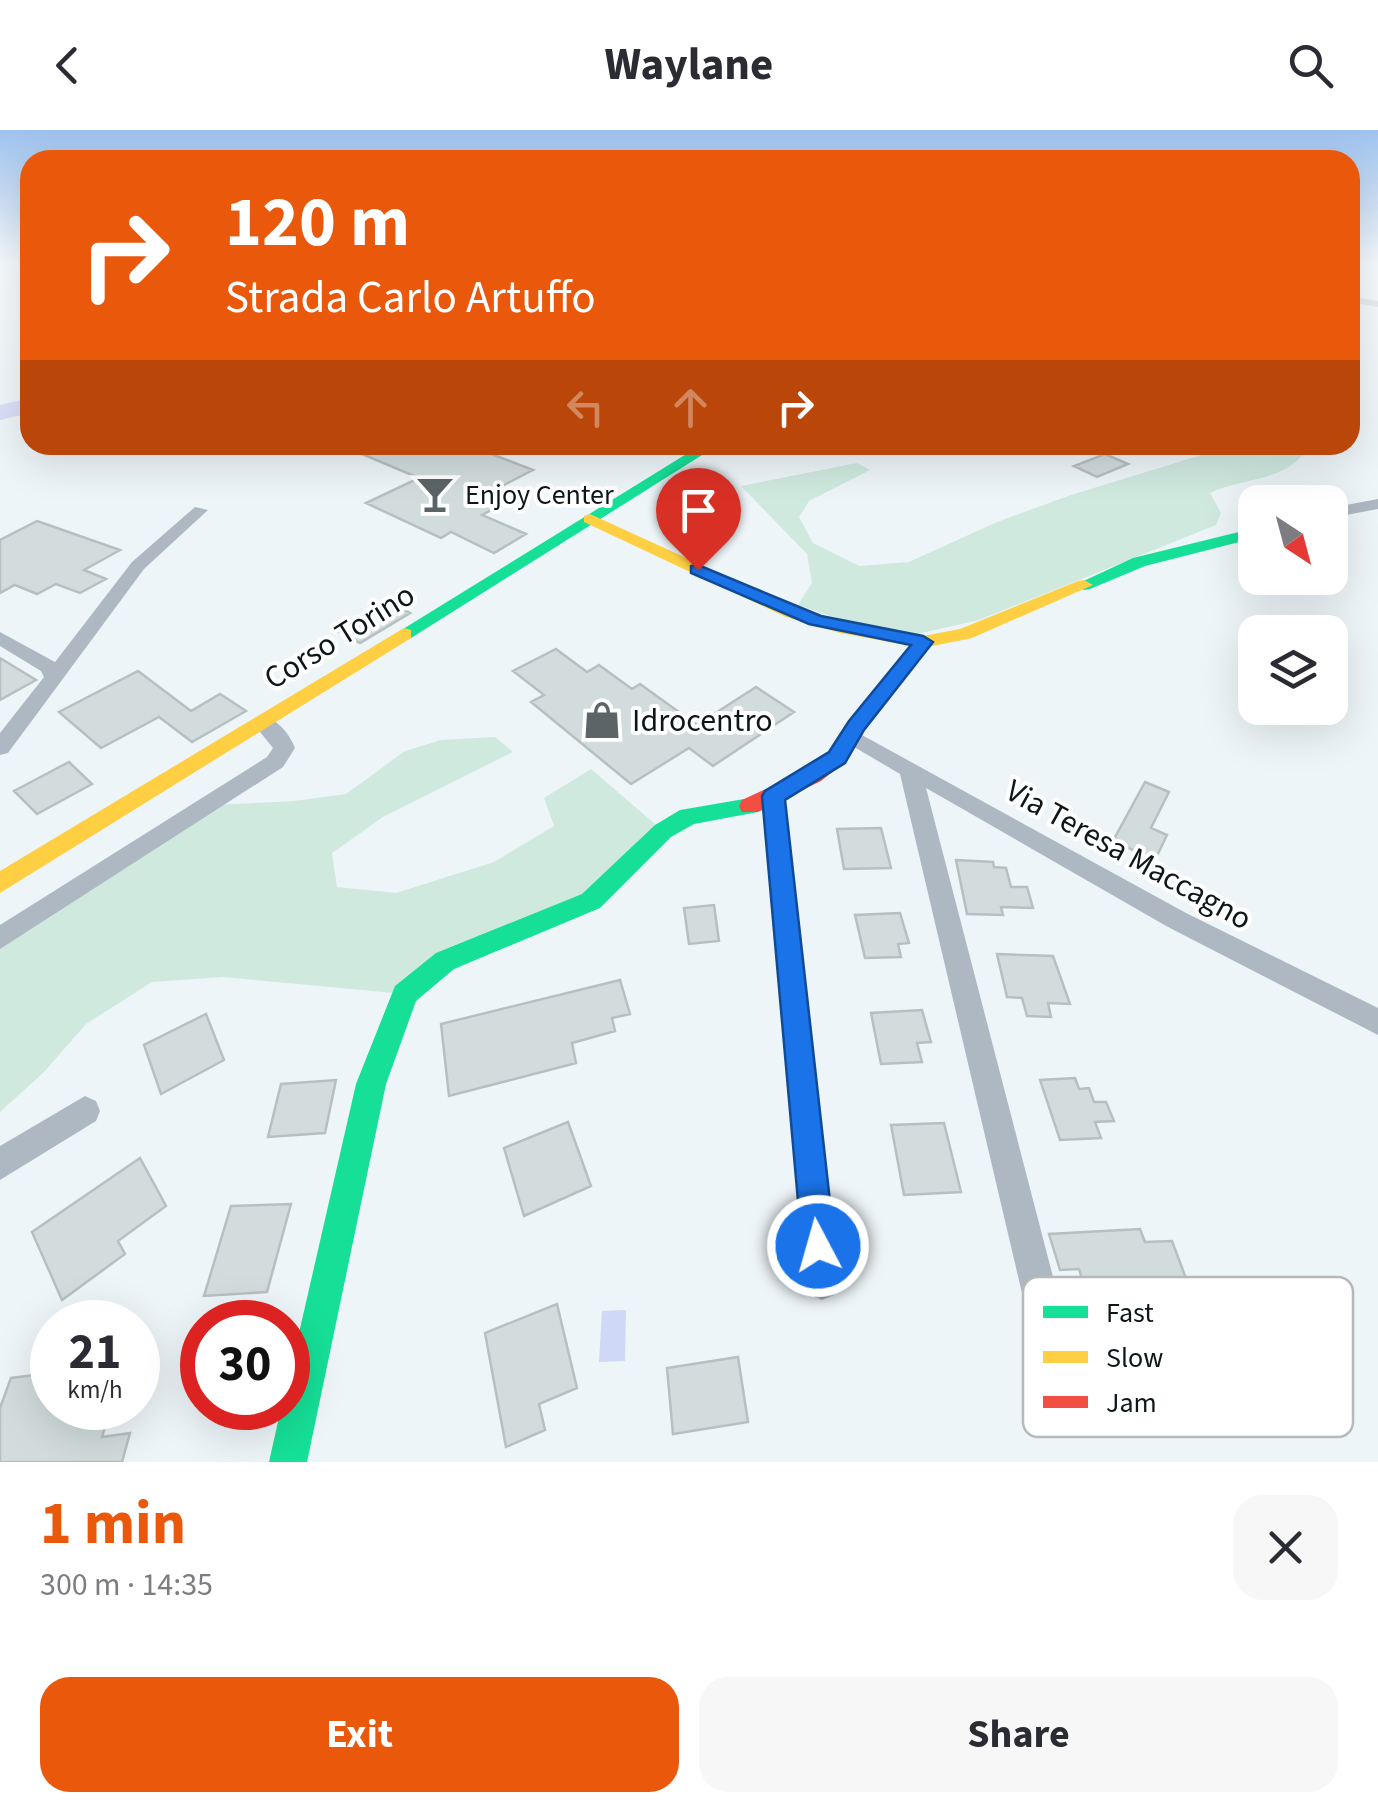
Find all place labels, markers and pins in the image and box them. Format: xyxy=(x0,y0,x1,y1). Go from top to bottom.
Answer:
pin xyxy=(656,468,741,571)
bar icon: Enjoy Center xyxy=(414,473,456,515)
place label: Enjoy Center xyxy=(465,475,614,515)
place label: Idrocentro xyxy=(632,698,773,744)
shop icon: Idrocentro xyxy=(581,699,623,741)

